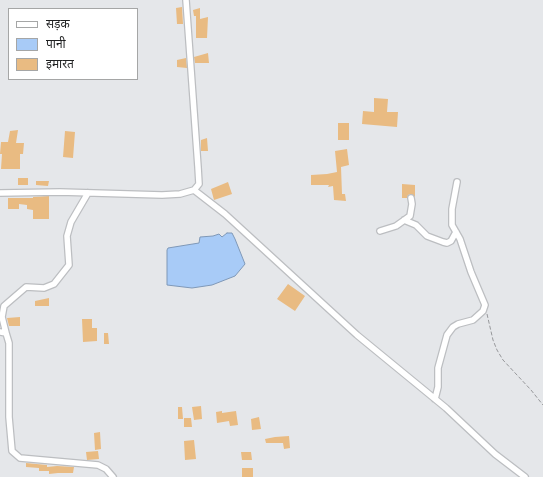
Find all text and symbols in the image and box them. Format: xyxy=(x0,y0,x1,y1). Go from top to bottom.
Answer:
legend xyxy=(8,8,138,80)
text: सड़क xyxy=(46,16,70,31)
text: पानी xyxy=(46,36,66,51)
text: इमारत xyxy=(46,56,74,71)

